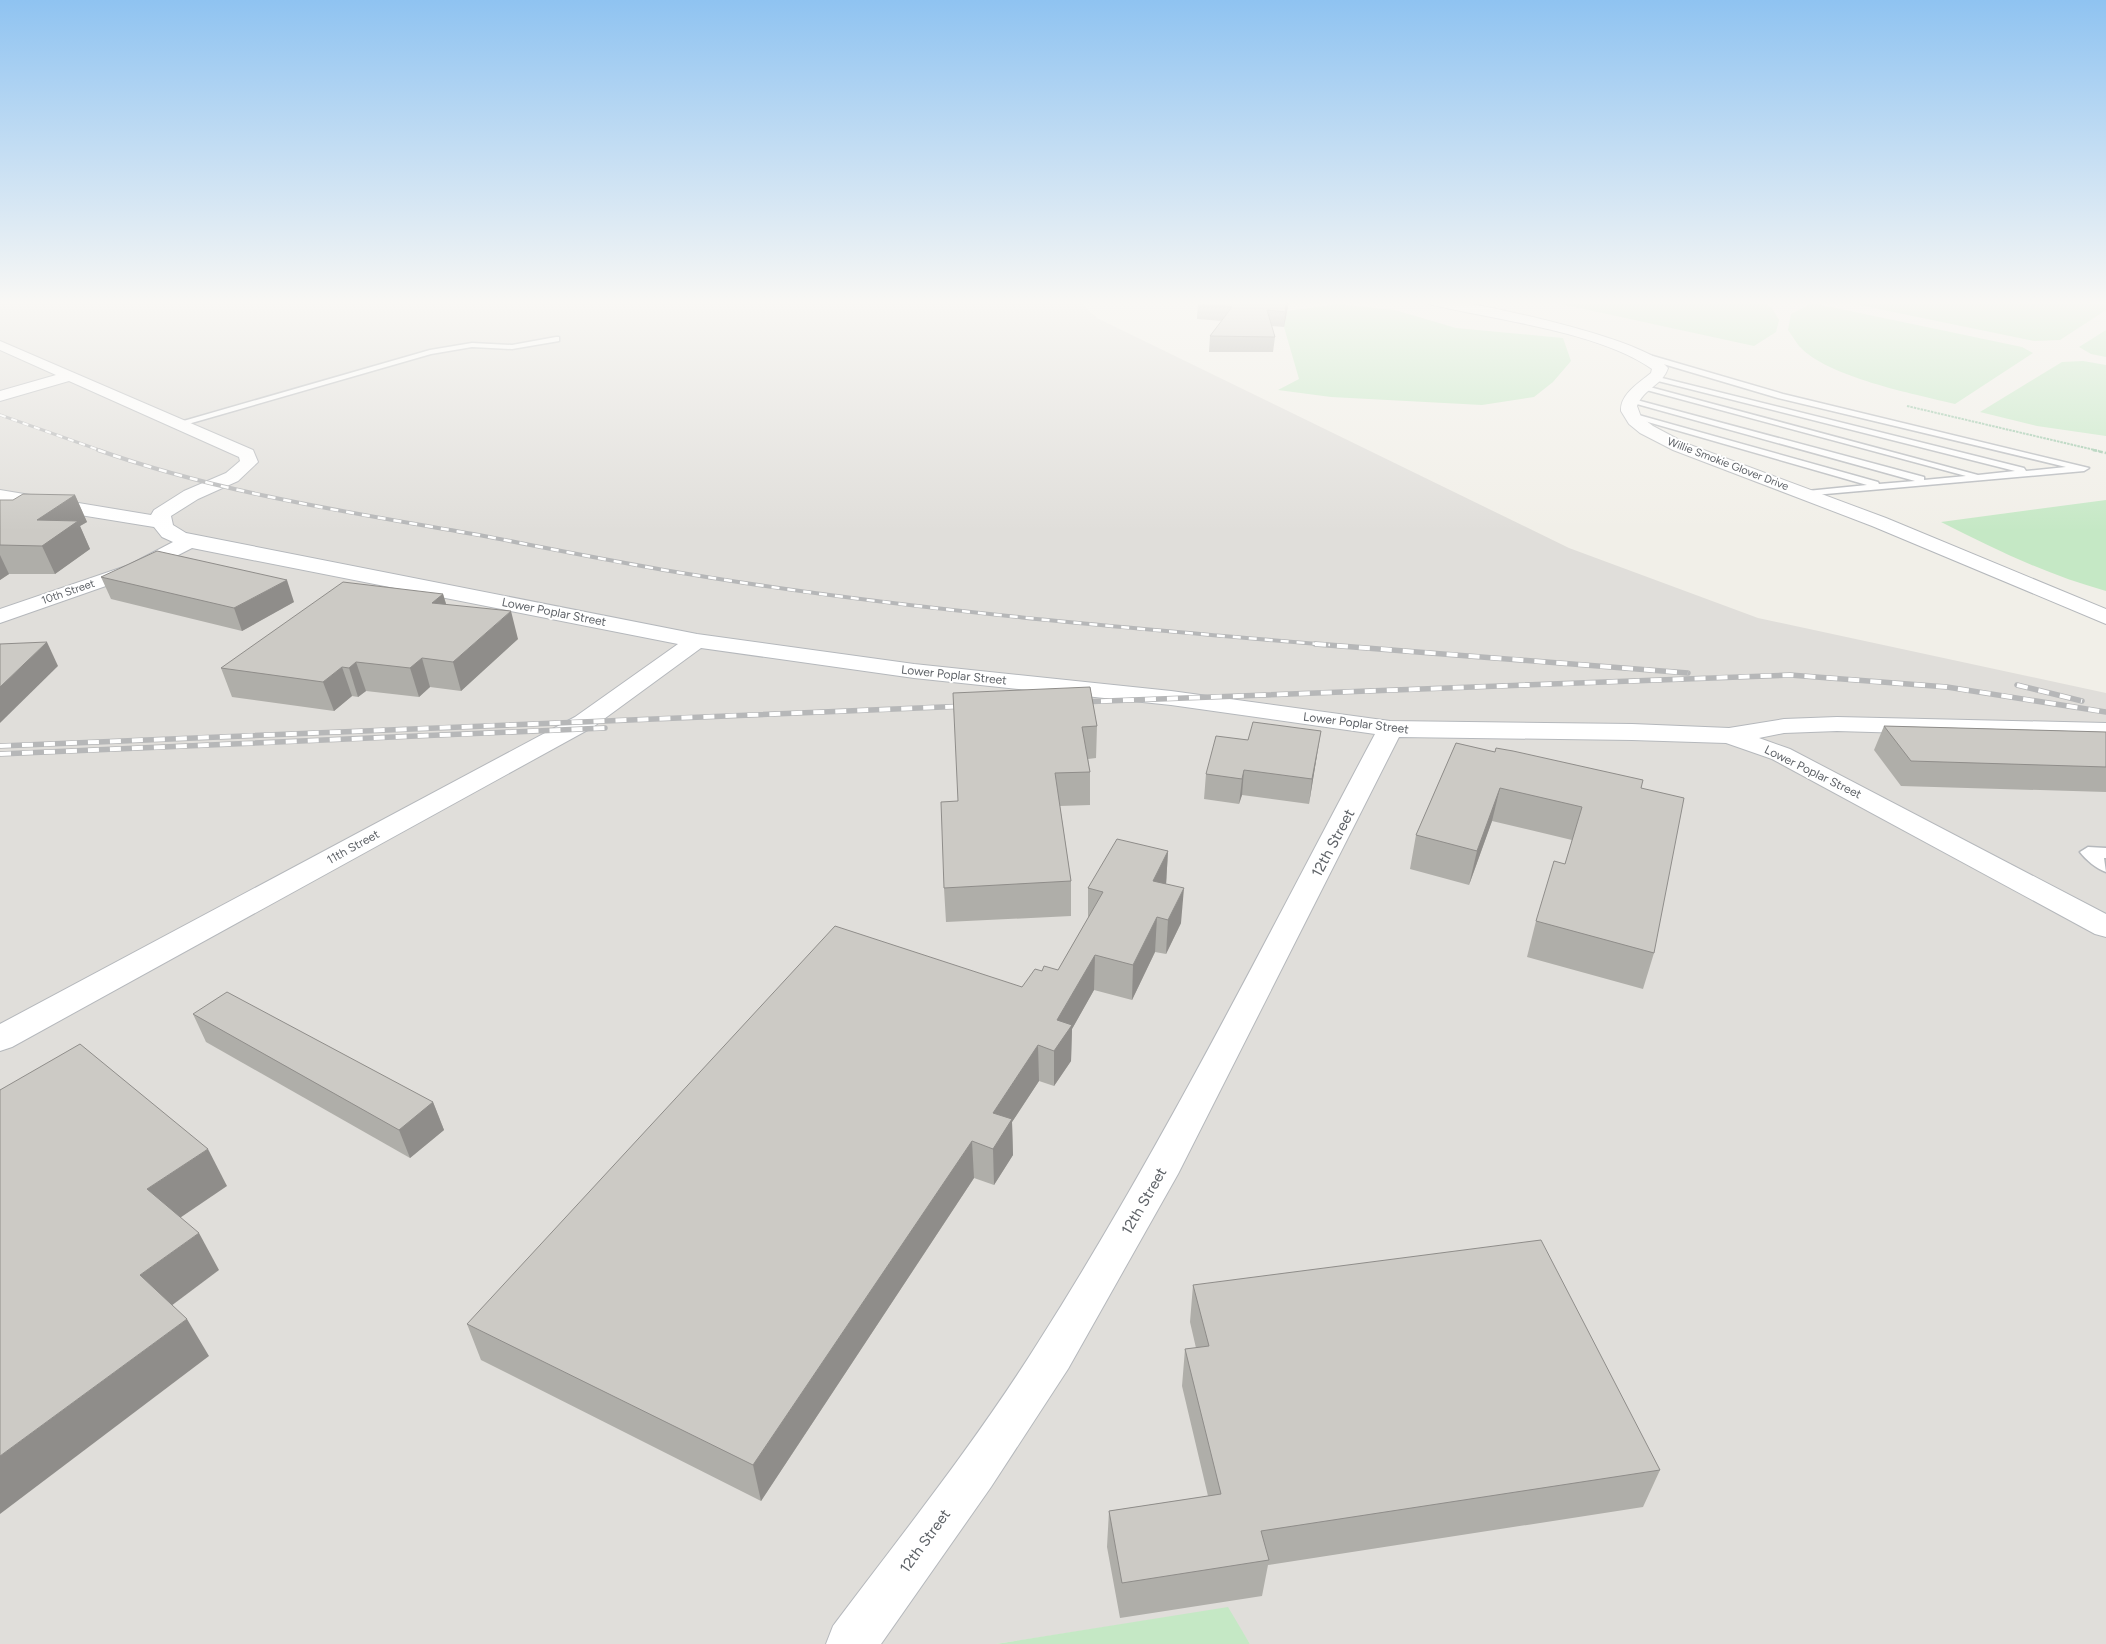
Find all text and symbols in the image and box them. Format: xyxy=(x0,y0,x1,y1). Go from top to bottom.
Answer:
street label: Willie Smokie Glover Drive xyxy=(1666,435,1790,493)
street label: 10th Street xyxy=(40,577,96,607)
street label: Lower Poplar Street xyxy=(501,595,608,629)
street label: Lower Poplar Street xyxy=(900,662,1008,688)
street label: Lower Poplar Street xyxy=(1302,710,1410,736)
street label: Lower Poplar Street xyxy=(1762,742,1864,802)
street label: 12th Street xyxy=(1308,806,1359,880)
street label: 11th Street xyxy=(324,827,382,867)
street label: 12th Street xyxy=(1118,1164,1171,1238)
street label: 12th Street xyxy=(896,1505,954,1576)

